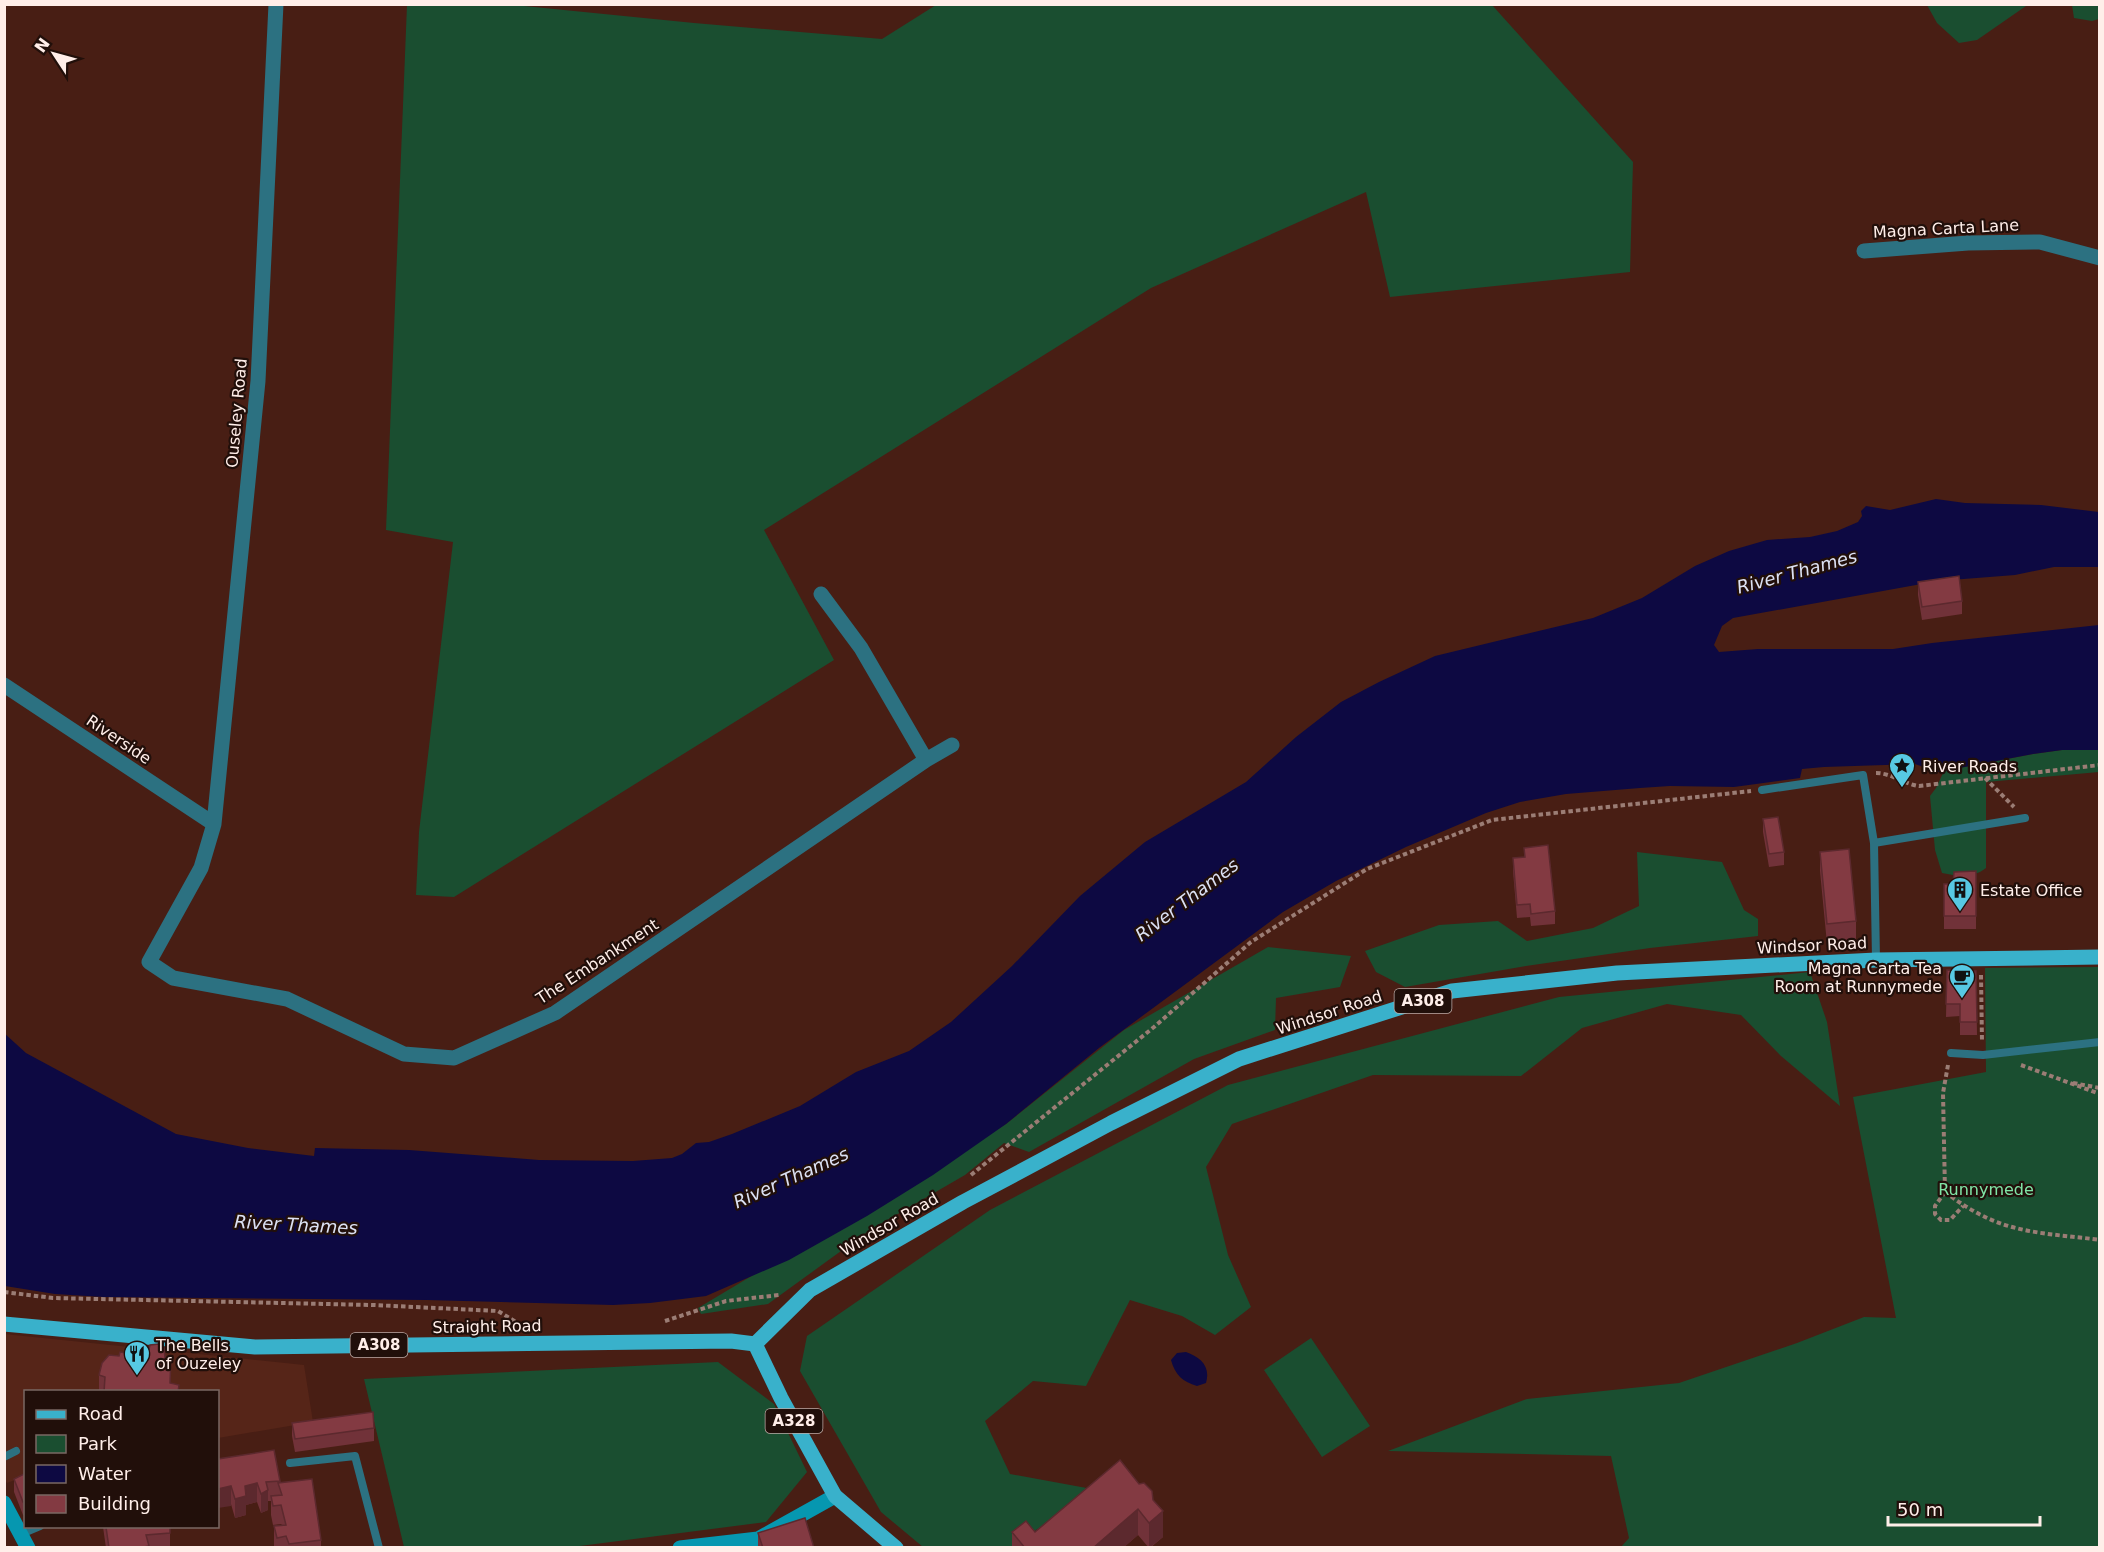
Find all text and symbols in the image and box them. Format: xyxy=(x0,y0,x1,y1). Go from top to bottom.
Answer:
north arrow xyxy=(24,24,84,84)
text: N xyxy=(31,34,54,56)
street label: Magna Carta Lane xyxy=(1873,215,2020,242)
street label: Ouseley Road xyxy=(222,357,251,469)
water label: River Thames xyxy=(1734,545,1859,598)
street label: Riverside xyxy=(83,711,155,768)
place icon: River Roads xyxy=(1887,751,1917,789)
place label: River Roads xyxy=(1922,757,2017,776)
water label: River Thames xyxy=(1131,854,1242,945)
building icon: Estate Office xyxy=(1945,875,1975,913)
place label: Estate Office xyxy=(1980,881,2082,900)
street label: The Embankment xyxy=(532,915,662,1009)
street label: Windsor Road xyxy=(1757,933,1868,958)
place label: Magna Carta Tea Room at Runnymede xyxy=(1774,959,1942,996)
cafe icon: Magna Carta Tea Room at Runnymede xyxy=(1947,962,1977,1000)
street label: Windsor Road xyxy=(1274,986,1384,1039)
road number: A308 xyxy=(1394,989,1452,1013)
water label: River Thames xyxy=(730,1143,852,1212)
park label: Runnymede xyxy=(1938,1180,2034,1199)
street label: Windsor Road xyxy=(837,1189,942,1260)
water label: River Thames xyxy=(234,1211,358,1238)
street label: Straight Road xyxy=(432,1316,542,1337)
road number: A308 xyxy=(350,1333,407,1357)
place label: The Bells of Ouzeley xyxy=(155,1336,241,1373)
restaurant icon: The Bells of Ouzeley xyxy=(122,1339,152,1377)
legend xyxy=(24,1390,219,1528)
text: Road xyxy=(78,1403,123,1424)
road number: A328 xyxy=(766,1409,822,1433)
text: Park xyxy=(78,1433,117,1454)
text: Water xyxy=(78,1463,132,1484)
scale bar xyxy=(1888,1489,2040,1527)
text: Building xyxy=(78,1493,151,1514)
text: 50 m xyxy=(1897,1499,1943,1520)

